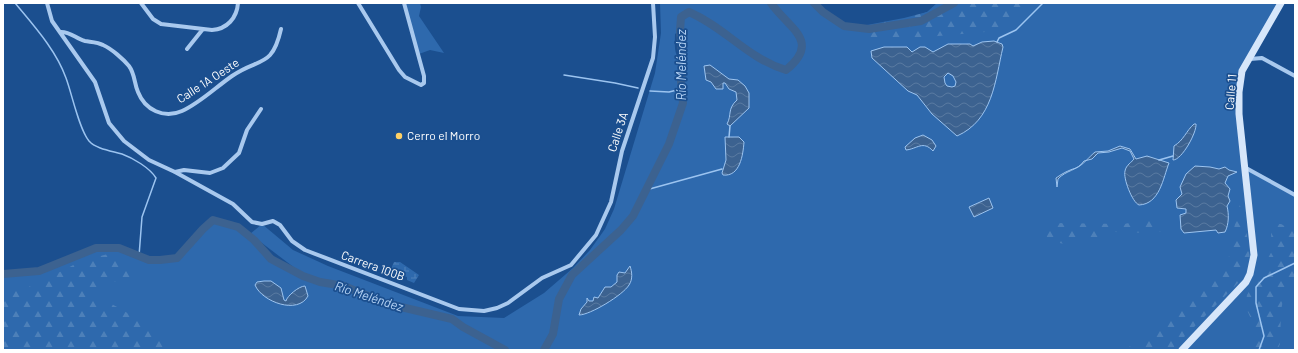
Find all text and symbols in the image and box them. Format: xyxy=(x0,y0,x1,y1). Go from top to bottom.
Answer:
water label: Río Meléndez xyxy=(673,29,689,101)
street label: Calle 1A Oeste xyxy=(174,55,241,106)
street label: Calle 11 xyxy=(1221,73,1239,111)
street label: Calle 3A xyxy=(604,110,630,153)
place label: Cerro el Morro xyxy=(407,128,480,142)
marker: Cerro el Morro xyxy=(394,131,404,141)
street label: Carrera 100B xyxy=(340,247,407,283)
water label: Río Meléndez xyxy=(333,277,406,315)

